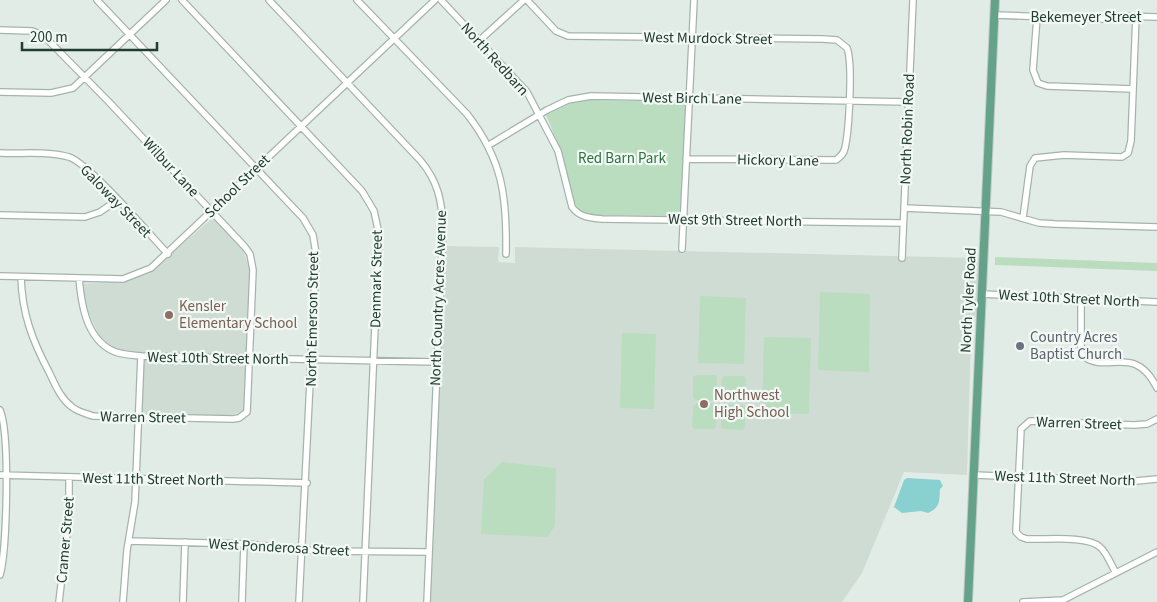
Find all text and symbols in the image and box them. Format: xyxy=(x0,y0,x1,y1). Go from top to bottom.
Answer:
street label: Bekemeyer Street xyxy=(1031,7,1141,28)
street label: North Redbarn xyxy=(456,18,533,101)
scale bar xyxy=(22,20,158,52)
text: 200 m xyxy=(30,27,68,48)
street label: West Murdock Street xyxy=(643,27,773,50)
street label: North Robin Road xyxy=(895,73,920,185)
street label: West Birch Lane xyxy=(642,87,742,110)
street label: Wilbur Lane xyxy=(138,133,204,202)
park label: Red Barn Park xyxy=(578,148,667,169)
street label: Hickory Lane xyxy=(737,149,819,172)
street label: School Street xyxy=(200,150,275,223)
street label: Galoway Street xyxy=(75,160,156,243)
street label: West 9th Street North xyxy=(668,209,802,232)
street label: North Country Acres Avenue xyxy=(425,210,452,386)
street label: Denmark Street xyxy=(365,230,388,328)
street label: North Tyler Road xyxy=(955,247,982,353)
street label: North Emerson Street xyxy=(301,251,324,387)
street label: West 10th Street North xyxy=(998,284,1140,313)
place label: Kensler Elementary School xyxy=(179,296,297,334)
marker: Kensler Elementary School xyxy=(163,309,175,321)
place label: Country Acres Baptist Church xyxy=(1030,327,1122,365)
marker: Country Acres Baptist Church xyxy=(1014,340,1026,352)
street label: West 10th Street North xyxy=(147,347,289,370)
place label: Northwest High School xyxy=(714,385,789,423)
marker: Northwest High School xyxy=(698,398,710,410)
street label: Warren Street xyxy=(100,406,186,429)
street label: Warren Street xyxy=(1036,412,1122,435)
street label: West 11th Street North xyxy=(994,466,1136,491)
street label: West 11th Street North xyxy=(82,468,224,491)
street label: Cramer Street xyxy=(51,496,80,584)
street label: West Ponderosa Street xyxy=(208,533,350,562)

